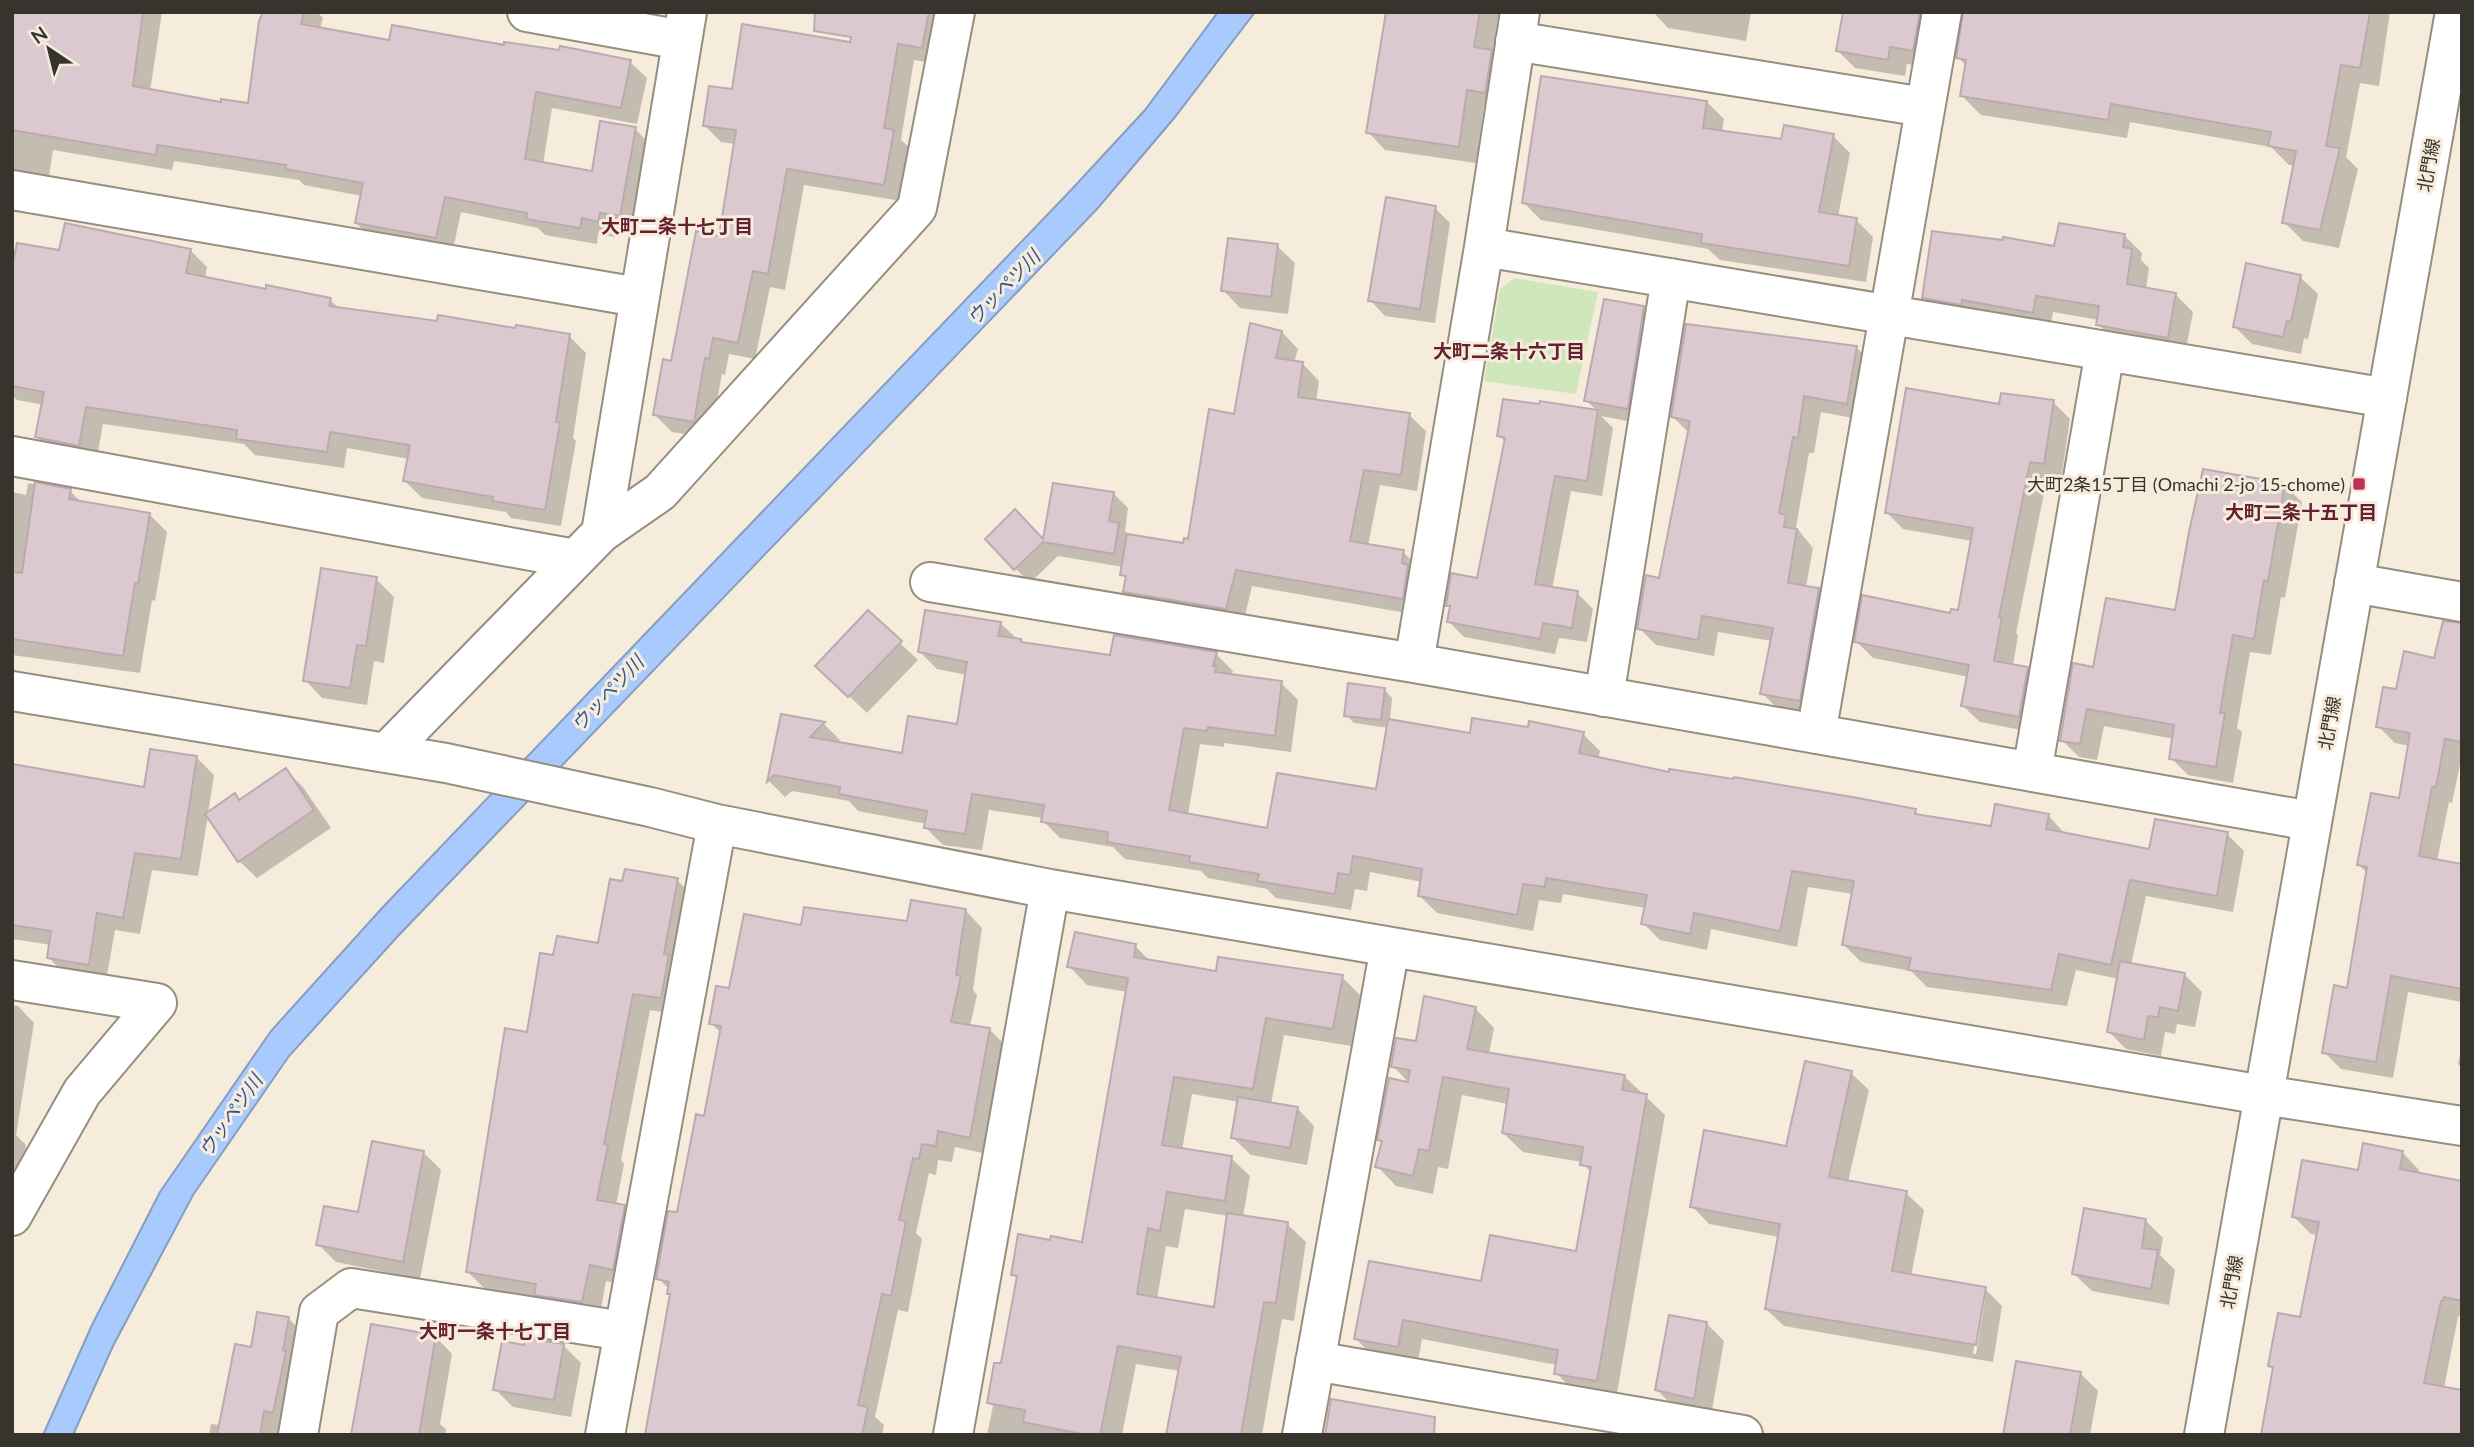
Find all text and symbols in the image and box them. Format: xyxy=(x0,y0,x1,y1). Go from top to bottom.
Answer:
north arrow xyxy=(14,14,84,84)
text: N xyxy=(26,21,52,48)
street label: 北門線 xyxy=(2412,137,2444,193)
district label: 大町二条十七丁目 xyxy=(601,214,753,237)
water label: ウッペツ川 xyxy=(962,243,1046,329)
district label: 大町二条十六丁目 xyxy=(1433,339,1585,362)
place label: 大町2条15丁目 (Omachi 2-jo 15-chome) xyxy=(2027,473,2345,495)
marker: 大町2条15丁目 (Omachi 2-jo 15-chome) xyxy=(2351,476,2367,492)
district label: 大町二条十五丁目 xyxy=(2225,500,2377,523)
water label: ウッペツ川 xyxy=(566,649,649,736)
street label: 北門線 xyxy=(2313,695,2345,751)
water label: ウッペツ川 xyxy=(193,1068,268,1161)
street label: 北門線 xyxy=(2215,1254,2247,1310)
district label: 大町一条十七丁目 xyxy=(419,1319,571,1342)

